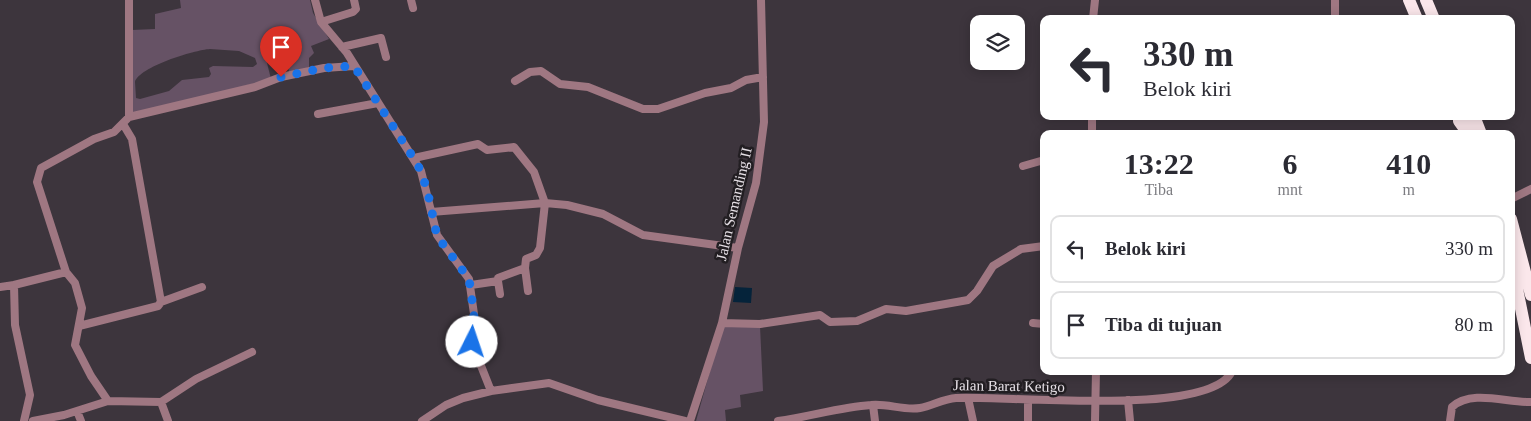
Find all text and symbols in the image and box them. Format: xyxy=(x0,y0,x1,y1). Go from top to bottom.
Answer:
map controls xyxy=(970,15,1025,70)
button: layers xyxy=(970,15,1025,70)
pin xyxy=(260,26,302,77)
icon: arrive xyxy=(267,33,295,61)
icon: left xyxy=(1060,35,1125,100)
text: 330 m xyxy=(1143,35,1233,74)
text: Belok kiri xyxy=(1143,76,1232,101)
street label: Jalan Semanding II xyxy=(713,146,755,262)
text: 13:22 xyxy=(1124,147,1194,180)
text: 6 xyxy=(1282,147,1297,180)
text: 410 xyxy=(1386,147,1431,180)
text: Tiba xyxy=(1144,181,1173,198)
text: mnt xyxy=(1278,181,1302,198)
text: m xyxy=(1402,181,1415,198)
icon: left xyxy=(1062,235,1090,263)
text: Belok kiri xyxy=(1105,238,1186,259)
text: 330 m xyxy=(1445,238,1493,259)
icon: arrive xyxy=(1062,311,1090,339)
text: Tiba di tujuan xyxy=(1105,314,1222,335)
text: 80 m xyxy=(1454,314,1493,335)
position arrow xyxy=(445,315,497,367)
street label: Jalan Barat Ketigo xyxy=(953,377,1065,395)

